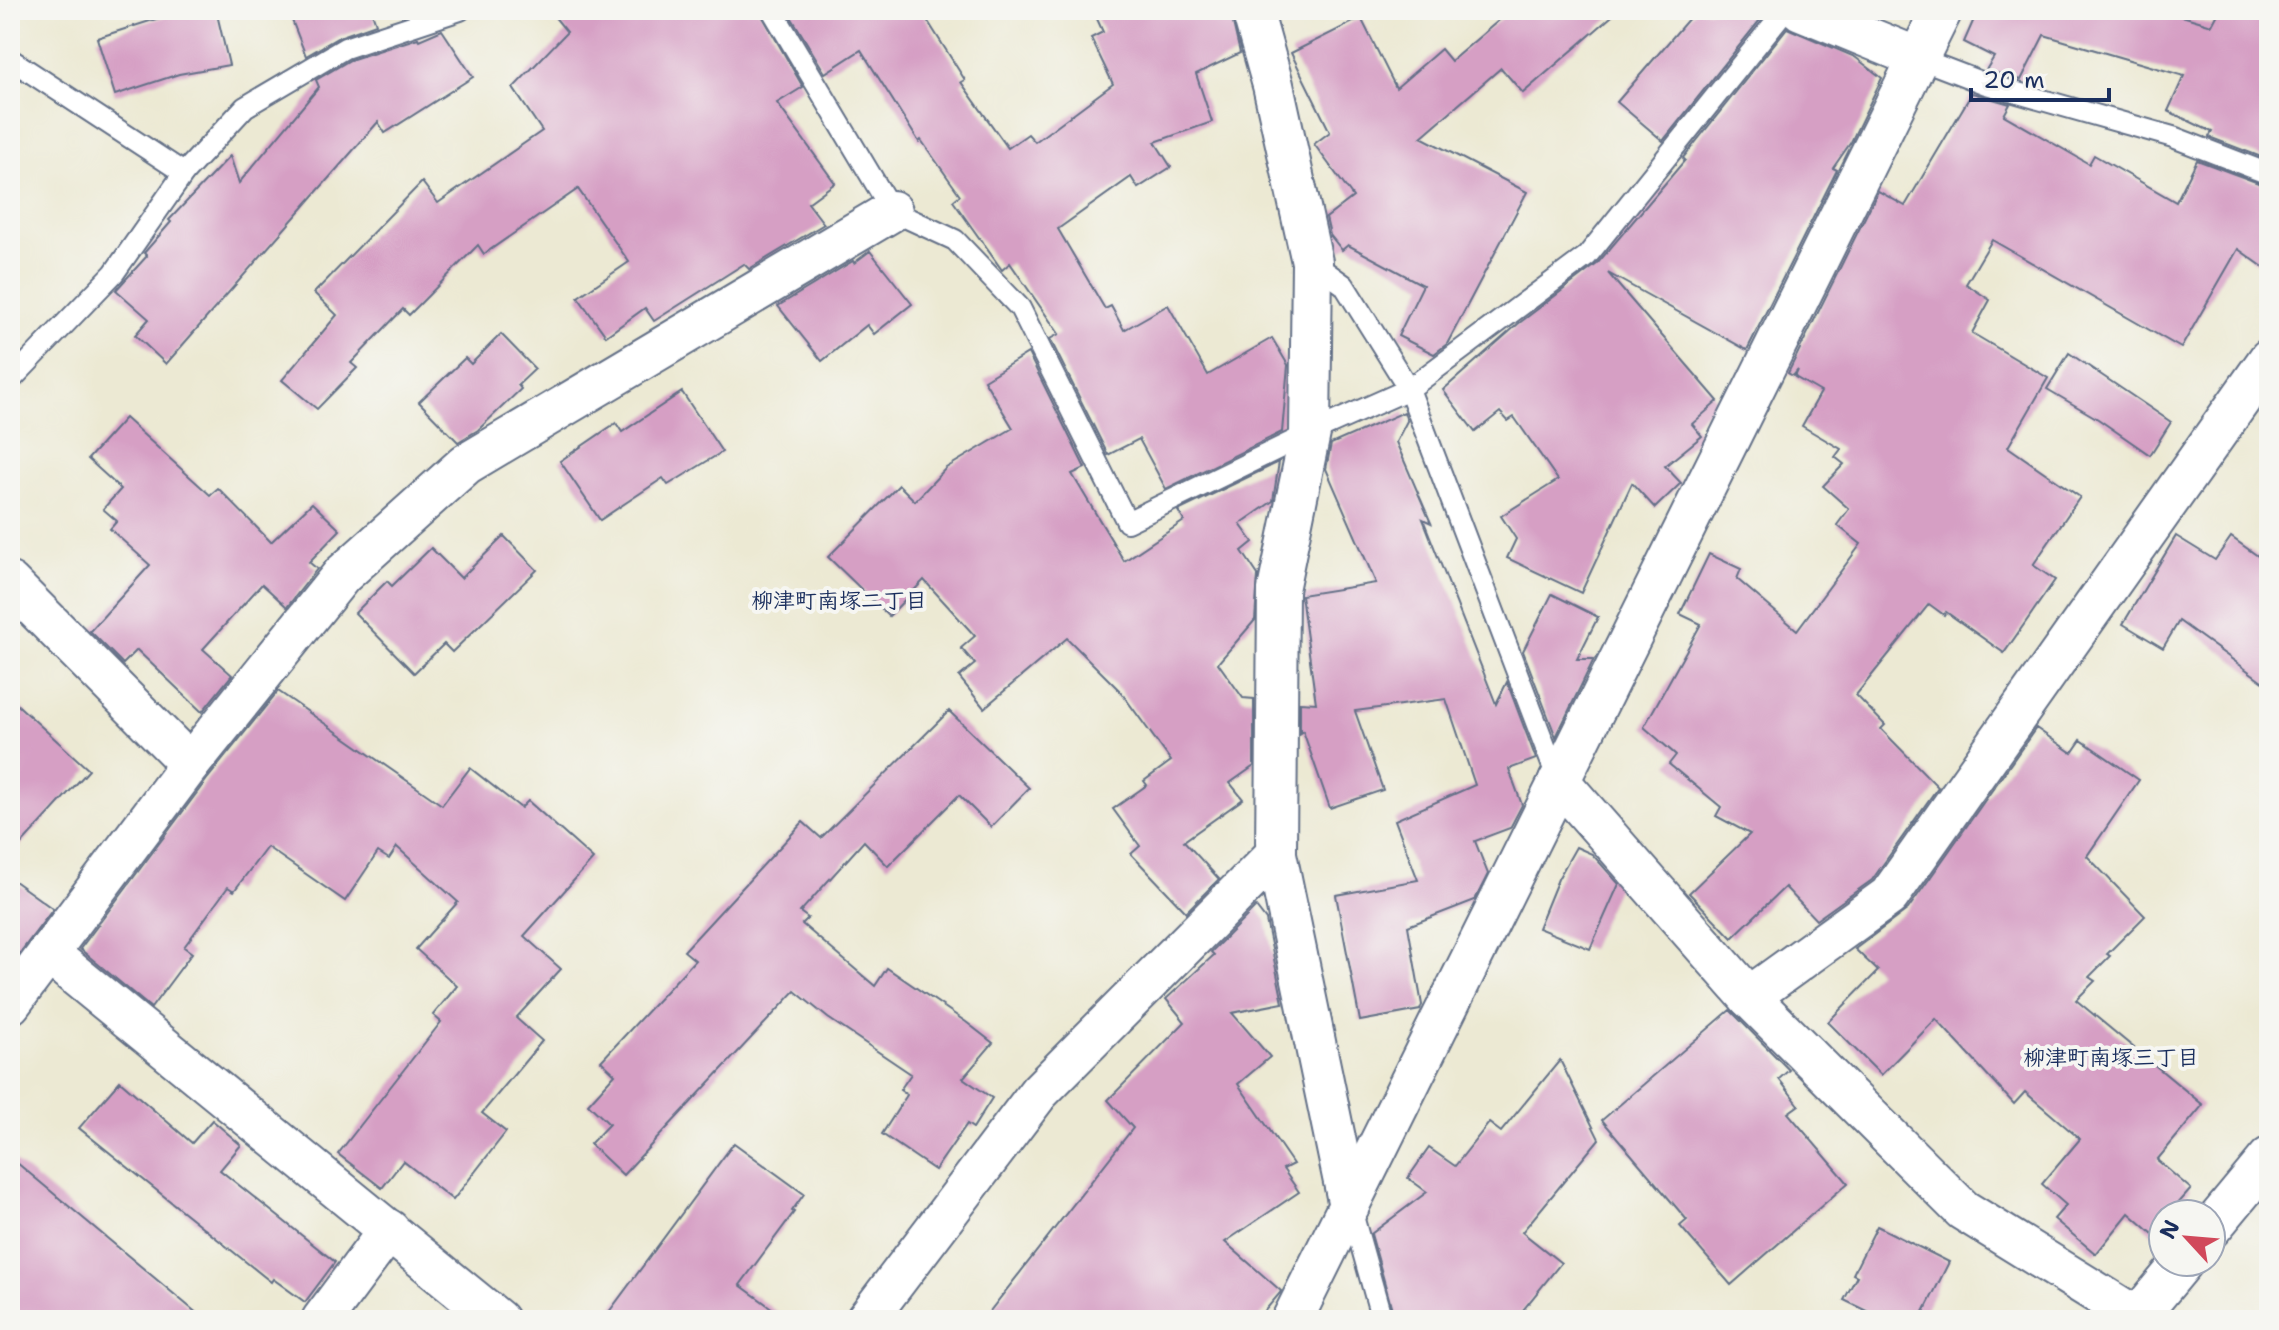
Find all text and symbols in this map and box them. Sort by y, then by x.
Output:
scale bar [1971,52,2109,102]
text: 20 m [1983,64,2045,96]
district label: 柳津町南塚二丁目 [751,586,927,615]
district label: 柳津町南塚三丁目 [2023,1043,2199,1072]
north arrow [2147,1198,2227,1278]
text: N [2153,1215,2186,1244]

